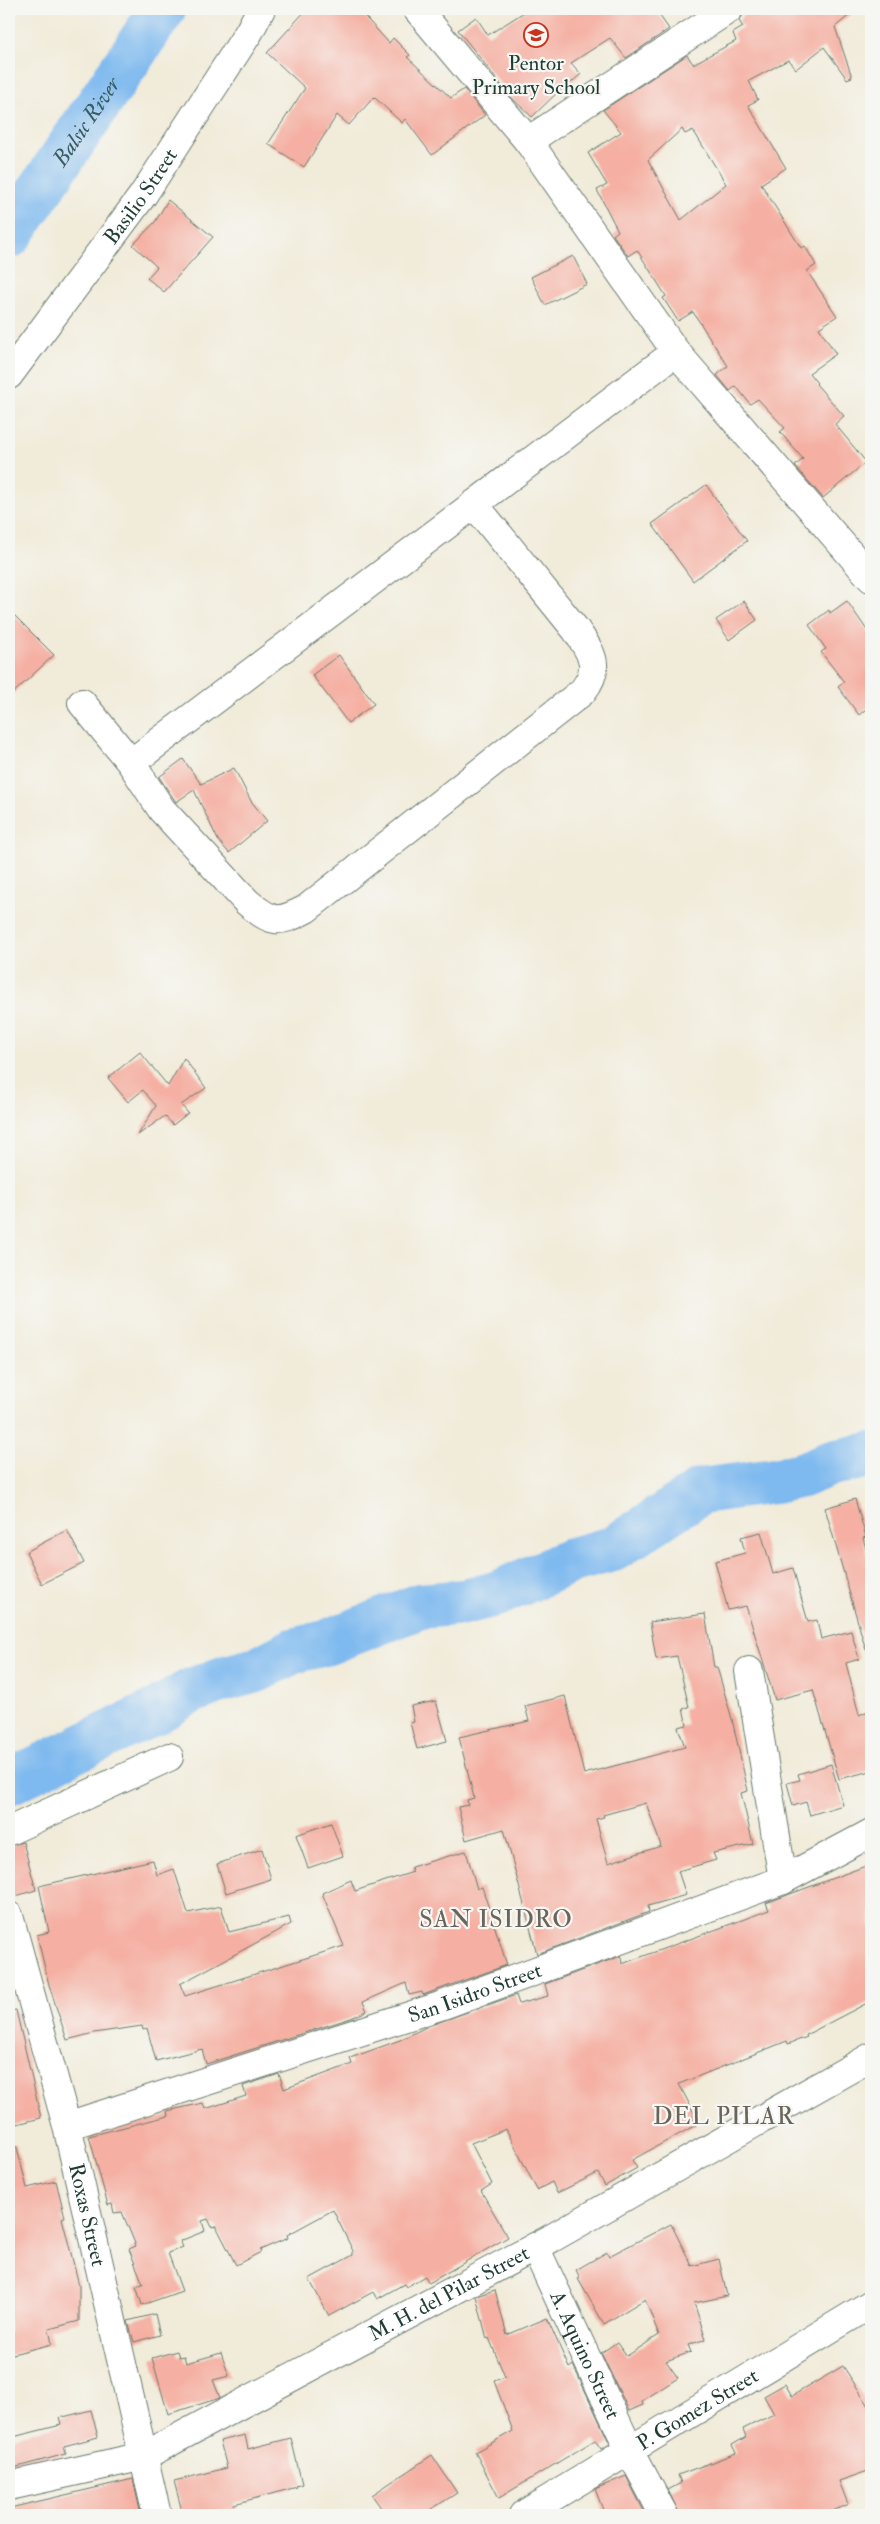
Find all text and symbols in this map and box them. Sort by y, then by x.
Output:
school or university icon: Pentor Primary School [523,22,549,48]
place label: Pentor Primary School [472,50,601,101]
water label: Balsic River [46,71,128,172]
street label: Basilio Street [98,143,183,250]
district label: SAN ISIDRO [419,1904,573,1935]
street label: San Isidro Street [405,1956,545,2029]
district label: DEL PILAR [653,2101,795,2132]
street label: Roxas Street [63,2161,113,2269]
street label: M. H. del Pilar Street [364,2239,534,2347]
street label: A. Aquino Street [543,2286,627,2424]
street label: P. Gomez Street [632,2362,763,2456]

